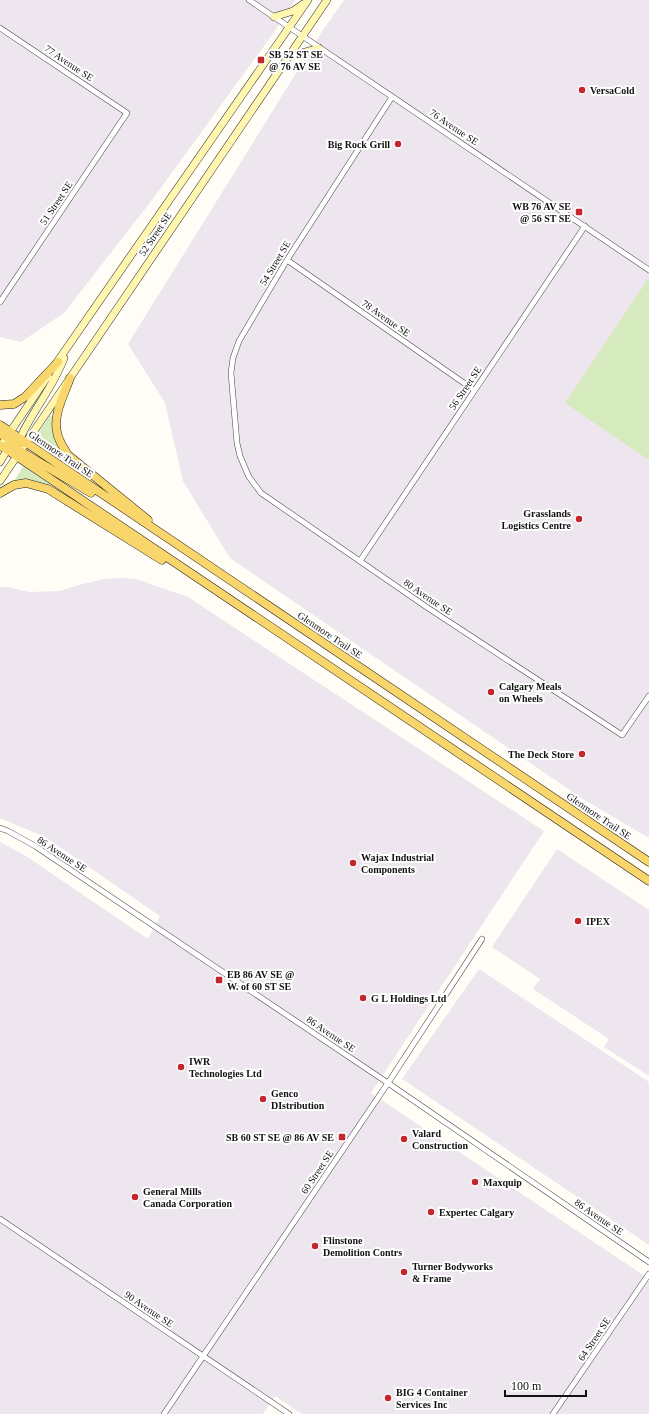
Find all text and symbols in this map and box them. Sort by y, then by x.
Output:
street label: 77 Avenue SE [43,43,95,83]
place label: SB 52 ST SE @ 76 AV SE [269,49,323,72]
marker: SB 52 ST SE @ 76 AV SE [256,55,266,65]
marker: VersaCold [577,85,587,95]
place label: VersaCold [590,85,635,96]
street label: 76 Avenue SE [428,107,480,147]
place label: Big Rock Grill [328,139,390,150]
marker: Big Rock Grill [393,139,403,149]
street label: 51 Street SE [37,179,75,227]
place label: WB 76 AV SE @ 56 ST SE [512,201,571,224]
marker: WB 76 AV SE @ 56 ST SE [574,207,584,217]
street label: 52 Street SE [136,210,174,258]
street label: 54 Street SE [257,239,293,287]
street label: 78 Avenue SE [360,297,412,339]
street label: 56 Street SE [446,364,484,412]
street label: Glenmore Trail SE [27,428,95,480]
place label: Grasslands Logistics Centre [501,508,572,531]
marker: Grasslands Logistics Centre [574,514,584,524]
street label: 80 Avenue SE [402,577,454,617]
street label: Glenmore Trail SE [296,609,364,661]
place label: Calgary Meals on Wheels [499,681,562,704]
marker: Calgary Meals on Wheels [486,687,496,697]
place label: The Deck Store [508,749,575,760]
marker: The Deck Store [577,749,587,759]
street label: Glenmore Trail SE [565,790,633,842]
street label: 86 Avenue SE [35,834,89,874]
place label: Wajax Industrial Components [361,852,434,875]
marker: Wajax Industrial Components [348,858,358,868]
marker: IPEX [573,916,583,926]
place label: IPEX [586,916,611,927]
place label: EB 86 AV SE @ W. of 60 ST SE [227,969,294,992]
marker: EB 86 AV SE @ W. of 60 ST SE [214,975,224,985]
marker: G L Holdings Ltd [358,993,368,1003]
place label: G L Holdings Ltd [371,993,447,1004]
street label: 86 Avenue SE [305,1014,357,1054]
place label: IWR Technologies Ltd [189,1056,262,1079]
marker: IWR Technologies Ltd [176,1062,186,1072]
place label: Genco DIstribution [271,1088,325,1111]
marker: Genco DIstribution [258,1094,268,1104]
place label: Valard Construction [412,1128,469,1151]
place label: SB 60 ST SE @ 86 AV SE [226,1132,334,1143]
marker: SB 60 ST SE @ 86 AV SE [337,1132,347,1142]
marker: Valard Construction [399,1134,409,1144]
street label: 60 Street SE [298,1148,336,1196]
marker: Maxquip [470,1177,480,1187]
place label: Maxquip [483,1177,522,1188]
place label: General Mills Canada Corporation [143,1186,233,1209]
marker: General Mills Canada Corporation [130,1192,140,1202]
street label: 86 Avenue SE [573,1197,625,1237]
marker: Expertec Calgary [426,1207,436,1217]
place label: Expertec Calgary [439,1207,514,1218]
place label: Flinstone Demolition Contrs [323,1235,402,1258]
marker: Flinstone Demolition Contrs [310,1241,320,1251]
place label: Turner Bodyworks & Frame [412,1261,493,1284]
marker: Turner Bodyworks & Frame [399,1267,409,1277]
street label: 90 Avenue SE [123,1289,175,1329]
street label: 64 Street SE [575,1315,613,1363]
scale bar [505,1372,586,1398]
text: 100 m [511,1379,542,1393]
place label: BIG 4 Container Services Inc [396,1387,468,1410]
marker: BIG 4 Container Services Inc [383,1393,393,1403]

